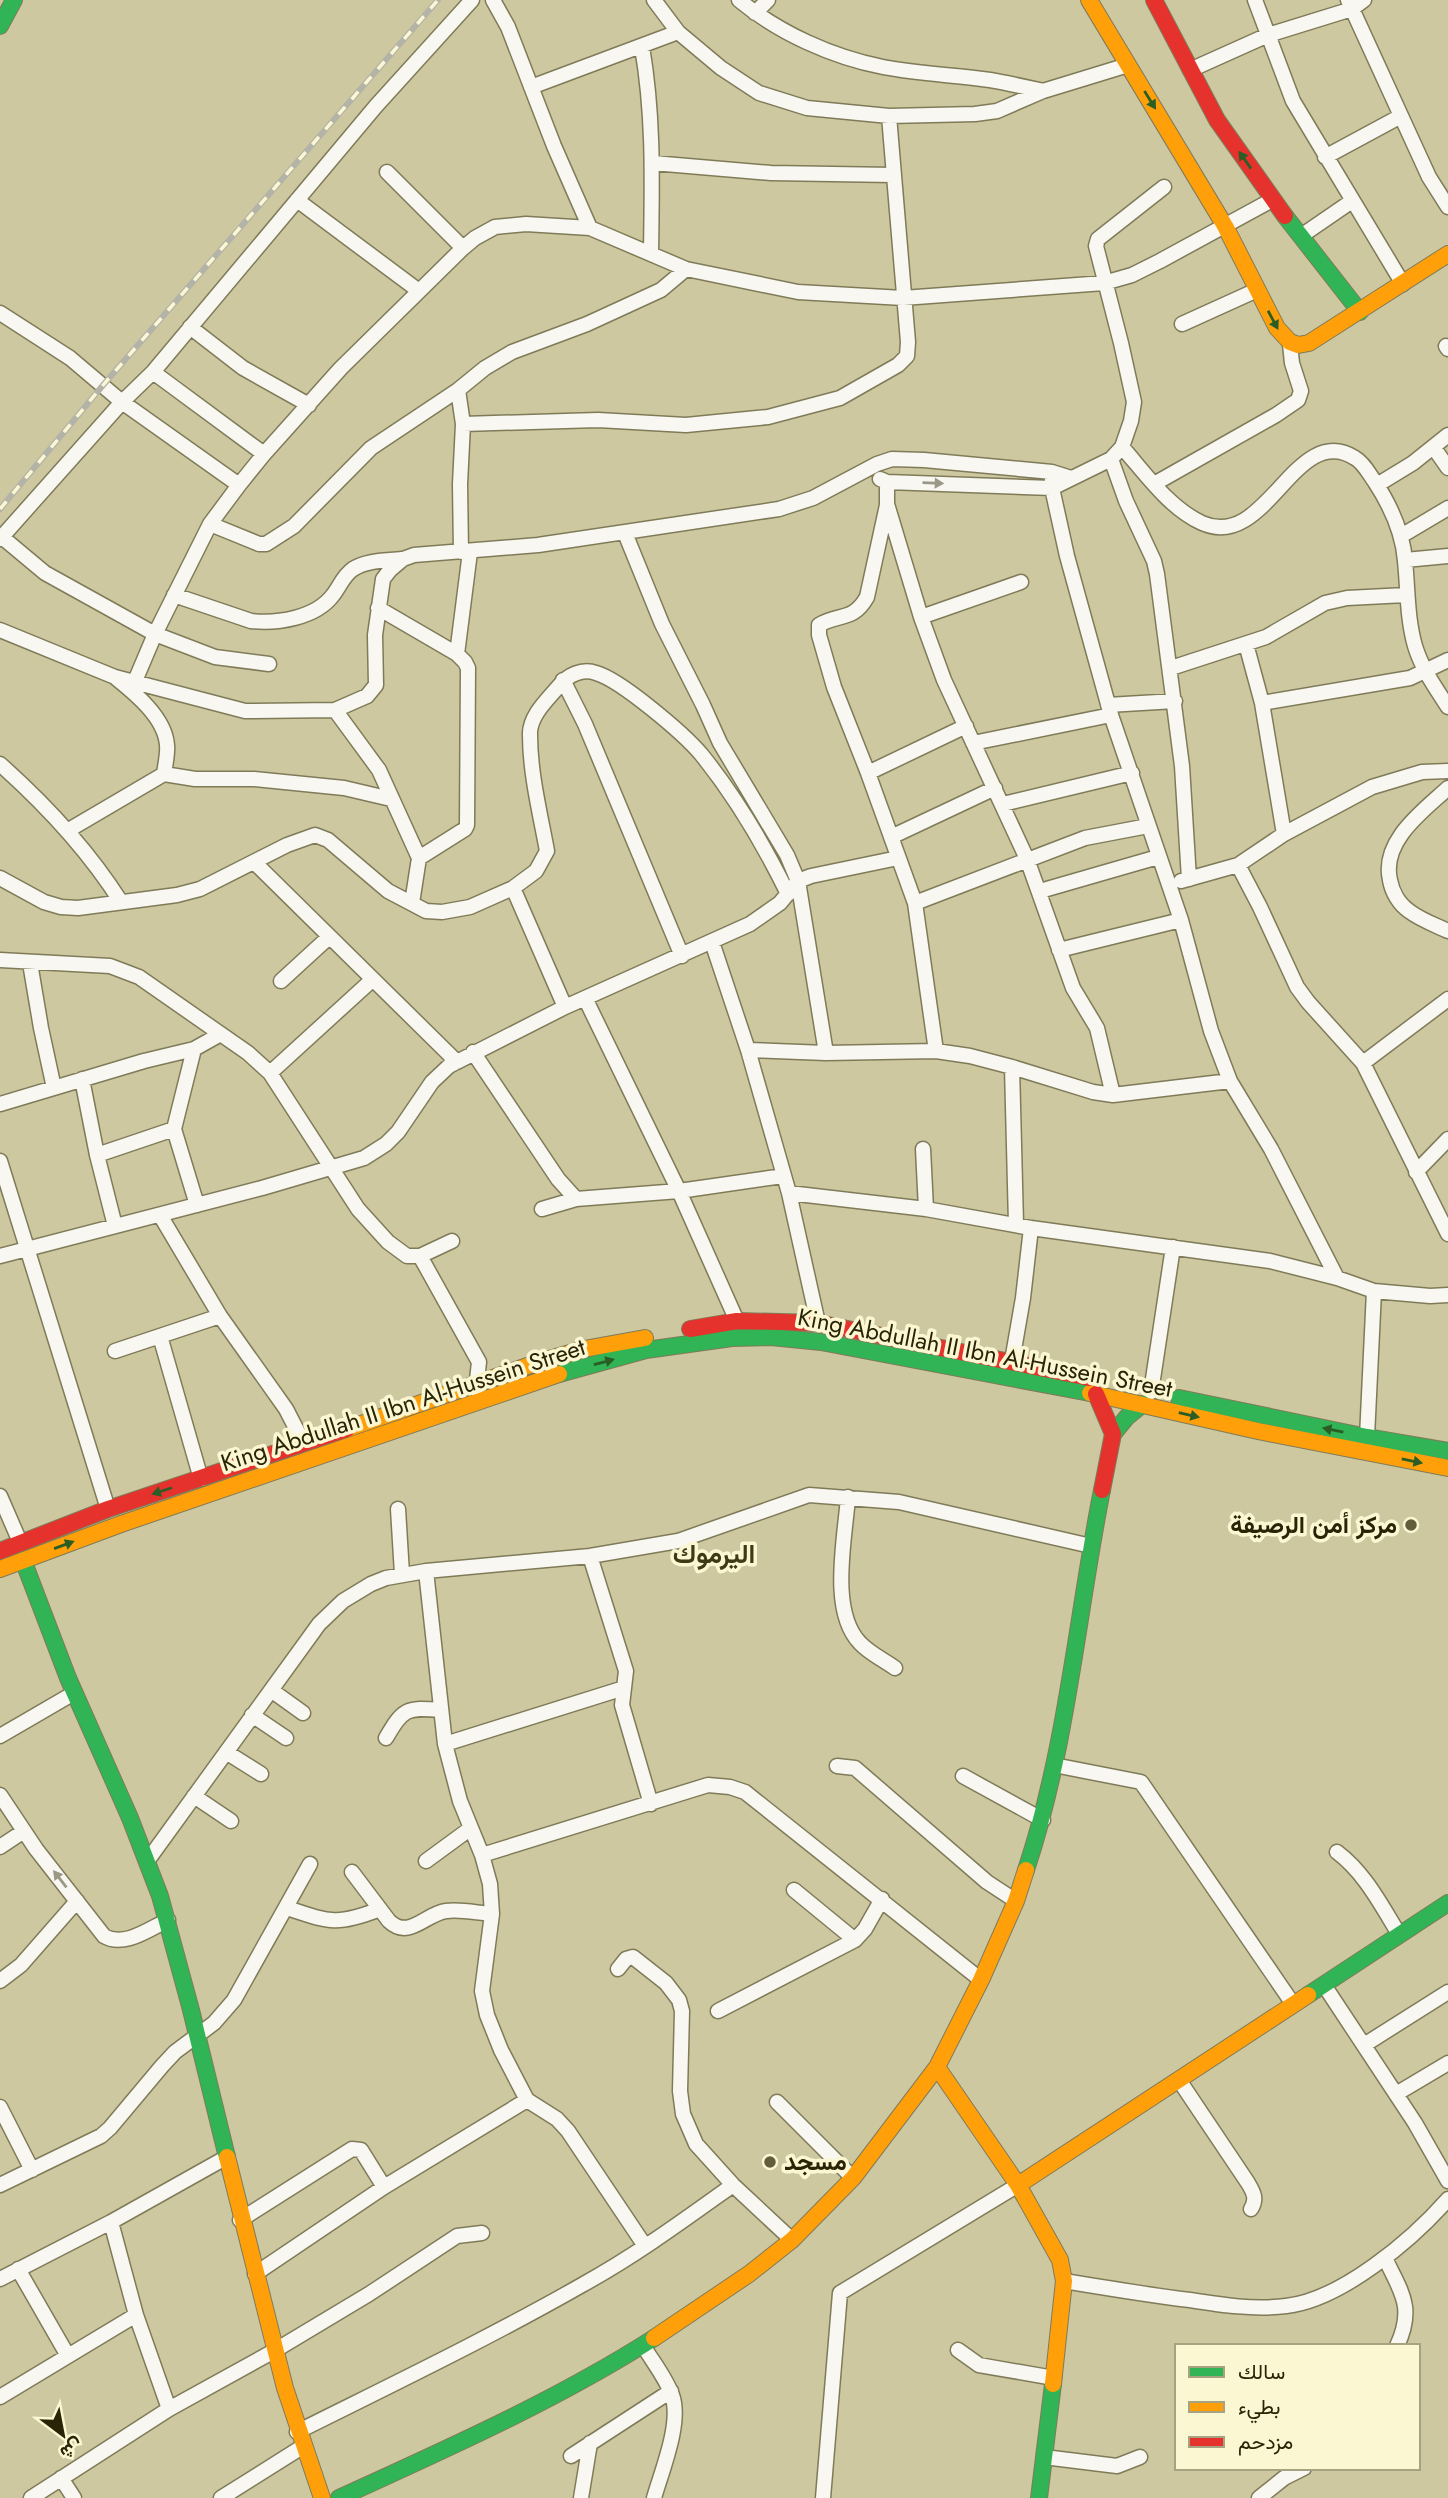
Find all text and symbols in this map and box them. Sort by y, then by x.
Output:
one-way arrow [1144,90,1157,110]
one-way arrow [1238,151,1252,169]
one-way arrow [1267,310,1279,330]
one-way arrow [922,478,944,489]
street label: King Abdullah II Ibn Al-Hussein Street [795,1299,1176,1406]
street label: King Abdullah II Ibn Al-Hussein Street [216,1329,590,1480]
one-way arrow [593,1356,615,1367]
one-way arrow [1178,1410,1200,1421]
one-way arrow [1322,1424,1344,1435]
one-way arrow [1401,1456,1423,1467]
one-way arrow [152,1487,173,1497]
place label: مركز أمن الرصيفة [1230,1507,1397,1542]
marker: مركز أمن الرصيفة [1403,1517,1419,1533]
district label: اليرموك [673,1535,755,1573]
one-way arrow [53,1539,74,1550]
one-way arrow [53,1870,67,1888]
place label: مسجد [784,2144,847,2179]
marker: مسجد [762,2154,778,2170]
legend [1175,2344,1420,2470]
text: سالك [1238,2357,1285,2387]
text: بطيء [1238,2392,1281,2424]
north arrow [28,2400,98,2470]
text: مزدحم [1238,2427,1293,2457]
text: ش [55,2431,89,2467]

